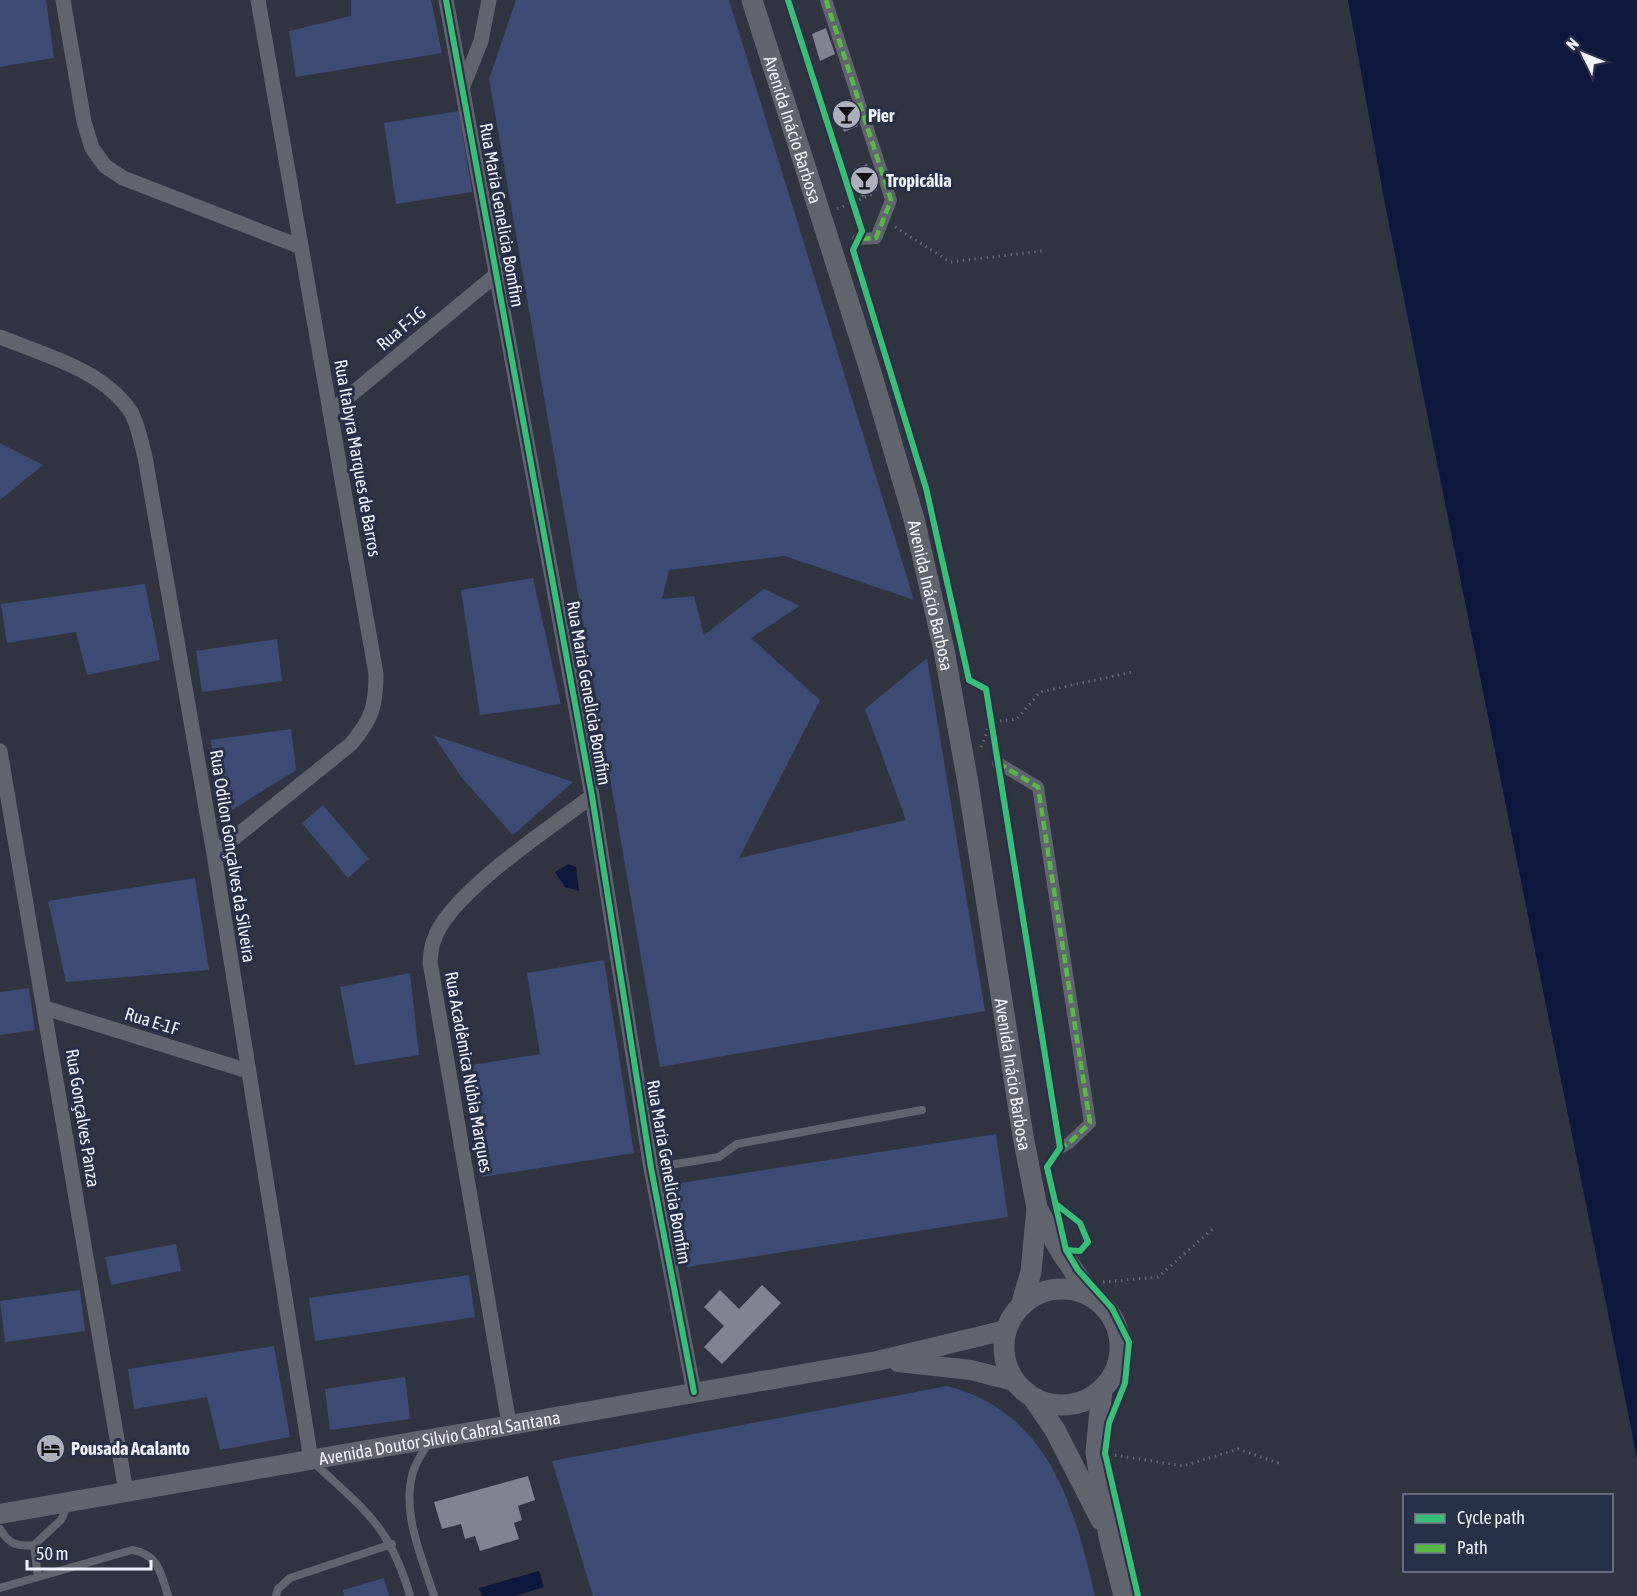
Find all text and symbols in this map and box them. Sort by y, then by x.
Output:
north arrow [1553,24,1613,84]
text: N [1562,34,1582,53]
street label: Avenida Inácio Barbosa [760,53,827,206]
bar icon: Pier [831,99,863,131]
place label: Pier [868,105,895,126]
street label: Rua Maria Genelicia Bomfim [475,121,529,309]
bar icon: Tropicália [849,164,881,196]
place label: Tropicália [886,170,952,191]
street label: Rua F-1G [372,302,430,354]
street label: Rua Itabyra Marques de Barros [330,358,386,558]
street label: Avenida Inácio Barbosa [904,518,958,672]
street label: Rua Maria Genelicia Bomfim [562,599,616,787]
street label: Rua Odilon Gonçalves da Silveira [206,748,260,964]
street label: Rua Acadêmica Núbia Marques [441,970,497,1174]
street label: Avenida Inácio Barbosa [991,997,1036,1152]
street label: Rua E-1F [122,1003,182,1039]
street label: Rua Gonçalves Panza [62,1047,104,1189]
street label: Rua Maria Genelicia Bomfim [642,1078,696,1266]
street label: Avenida Doutor Silvio Cabral Santana [317,1406,562,1469]
hotel icon: Pousada Acalanto [34,1432,66,1464]
place label: Pousada Acalanto [71,1438,190,1459]
legend [1403,1494,1613,1572]
text: Cycle path [1457,1507,1525,1528]
scale bar [27,1533,152,1571]
text: Path [1457,1537,1488,1558]
text: 50 m [36,1543,68,1564]

